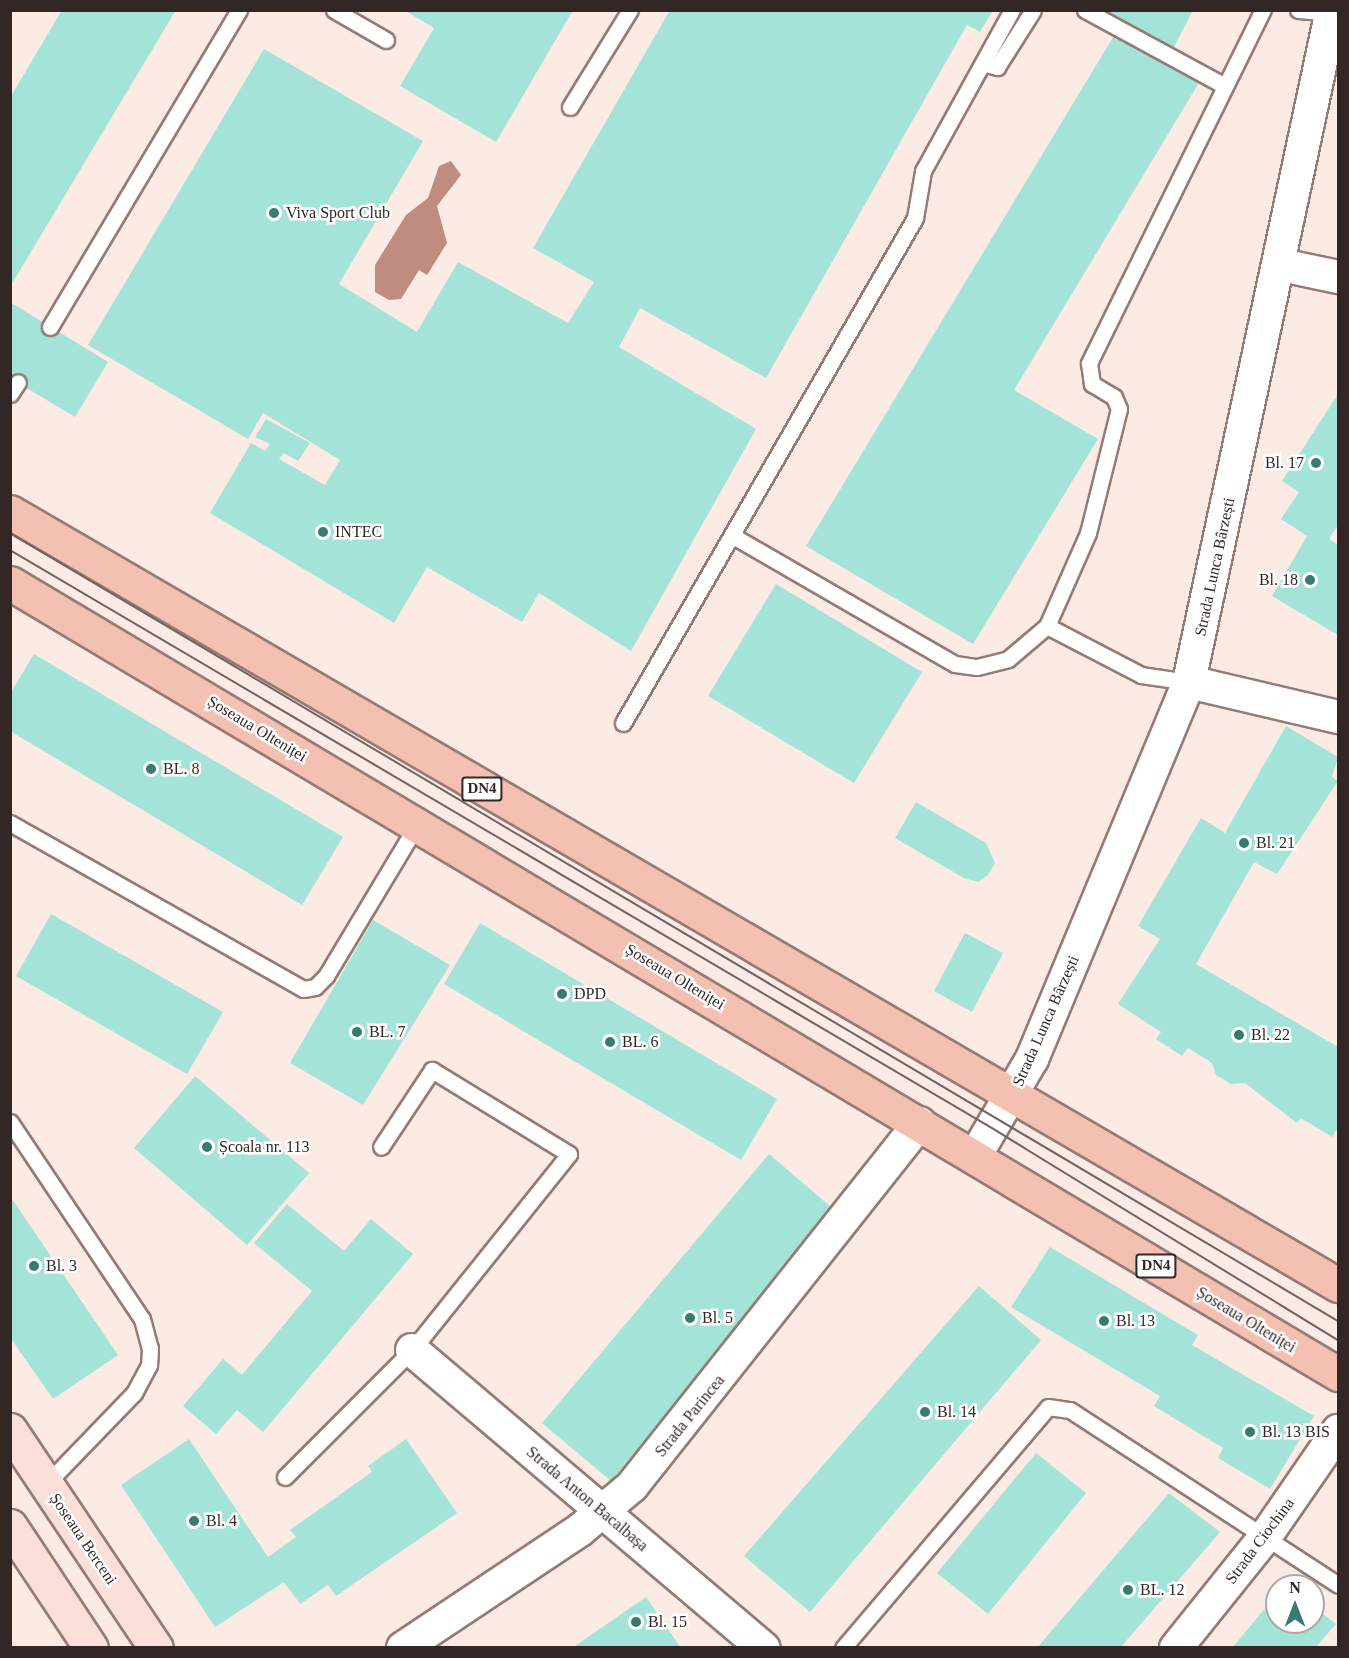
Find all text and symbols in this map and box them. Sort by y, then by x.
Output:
place label: Viva Sport Club [286,203,390,223]
marker: Viva Sport Club [267,206,281,220]
place label: Bl. 17 [1265,453,1304,473]
marker: Bl. 17 [1309,456,1323,470]
street label: Strada Lunca Bârzești [1191,496,1239,638]
place label: INTEC [335,522,382,542]
marker: INTEC [316,525,330,539]
place label: Bl. 18 [1259,570,1298,590]
marker: Bl. 18 [1303,573,1317,587]
street label: Șoseaua Olteniței [204,692,310,766]
place label: BL. 8 [163,759,199,779]
marker: BL. 8 [144,762,158,776]
road number: DN4 [461,777,503,801]
place label: Bl. 21 [1256,833,1295,853]
marker: Bl. 21 [1237,836,1251,850]
street label: Șoseaua Olteniței [622,940,728,1014]
street label: Strada Lunca Bârzești [1008,953,1084,1089]
place label: DPD [574,984,606,1004]
marker: DPD [555,987,569,1001]
place label: BL. 7 [369,1022,405,1042]
marker: BL. 7 [350,1025,364,1039]
place label: Bl. 22 [1251,1025,1290,1045]
marker: Bl. 22 [1232,1028,1246,1042]
place label: BL. 6 [622,1032,658,1052]
marker: BL. 6 [603,1035,617,1049]
place label: Școala nr. 113 [219,1137,310,1157]
marker: Școala nr. 113 [200,1140,214,1154]
road number: DN4 [1135,1254,1177,1278]
place label: Bl. 3 [46,1256,77,1276]
marker: Bl. 3 [27,1259,41,1273]
street label: Șoseaua Olteniței [1193,1283,1299,1357]
place label: Bl. 5 [702,1308,733,1328]
marker: Bl. 5 [683,1311,697,1325]
place label: Bl. 13 [1116,1311,1155,1331]
marker: Bl. 13 [1097,1314,1111,1328]
street label: Strada Parincea [651,1371,729,1461]
place label: Bl. 14 [937,1402,976,1422]
marker: Bl. 14 [918,1405,932,1419]
place label: Bl. 13 BIS [1262,1422,1330,1442]
marker: Bl. 13 BIS [1243,1425,1257,1439]
street label: Strada Anton Bacalbașa [522,1442,652,1556]
street label: Șoseaua Berceni [45,1490,121,1588]
street label: Strada Ciochina [1221,1494,1299,1588]
place label: Bl. 4 [206,1511,237,1531]
marker: Bl. 4 [187,1514,201,1528]
north arrow [1265,1574,1325,1634]
text: N [1289,1579,1301,1596]
place label: BL. 12 [1140,1580,1184,1600]
marker: BL. 12 [1121,1583,1135,1597]
place label: Bl. 15 [648,1612,687,1632]
marker: Bl. 15 [629,1615,643,1629]

